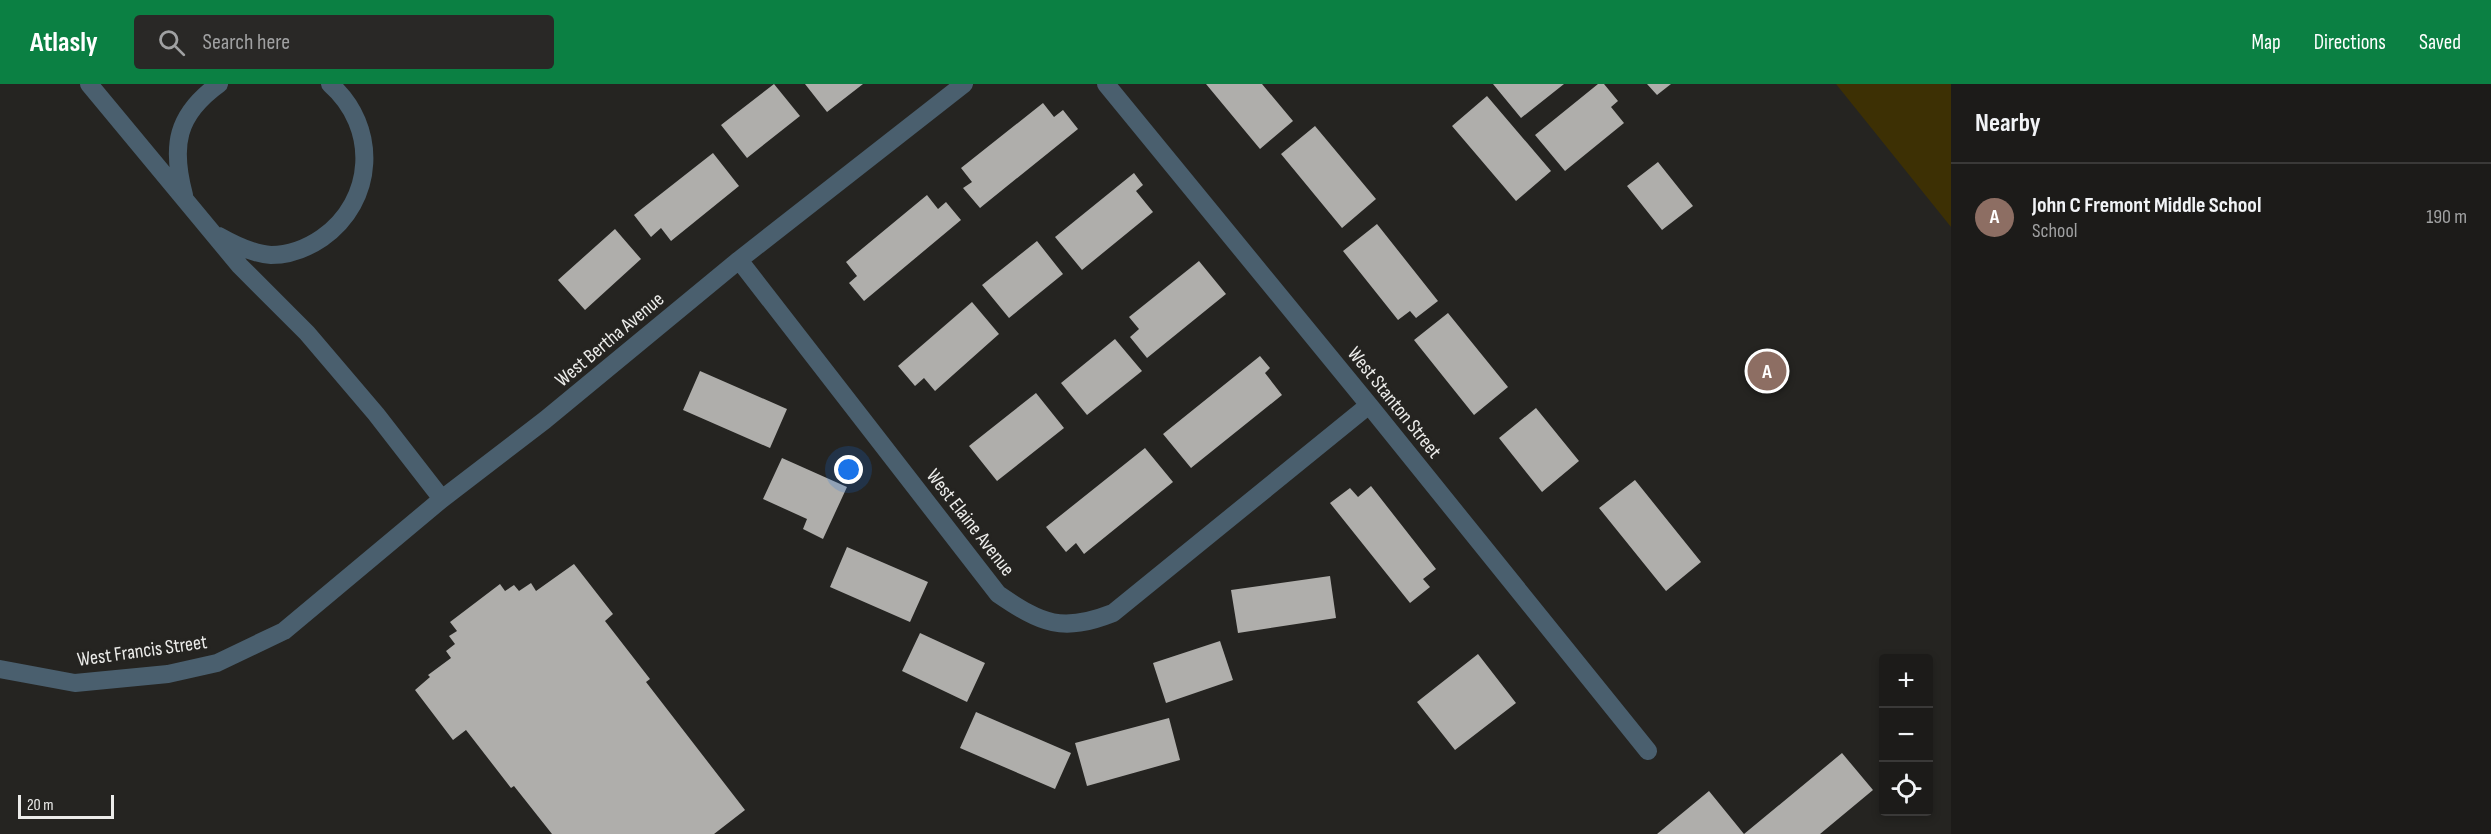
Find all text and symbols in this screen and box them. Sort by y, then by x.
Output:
search box [134,15,554,69]
text: Atlasly [30,26,98,59]
icon: search [155,26,188,59]
text: Search here [203,29,290,56]
text: Map [2251,30,2281,55]
text: Directions [2314,30,2386,55]
text: Saved [2419,30,2461,55]
text: Nearby [1975,108,2041,139]
text: John C Fremont Middle School [2032,192,2261,219]
text: A [1990,205,1999,229]
text: 190 m [2426,205,2467,229]
text: School [2032,219,2077,243]
street label: West Bertha Avenue [550,287,669,392]
street label: West Stanton Street [1342,342,1446,463]
pin: A [1748,348,1786,394]
your location [834,455,863,484]
street label: West Elaine Avenue [921,464,1019,581]
street label: West Francis Street [76,630,209,672]
map controls [1879,654,1933,816]
button: + [1879,654,1933,708]
button: − [1879,708,1933,762]
button: locate [1879,762,1933,816]
scale bar [18,792,114,820]
text: 20 m [27,796,54,815]

